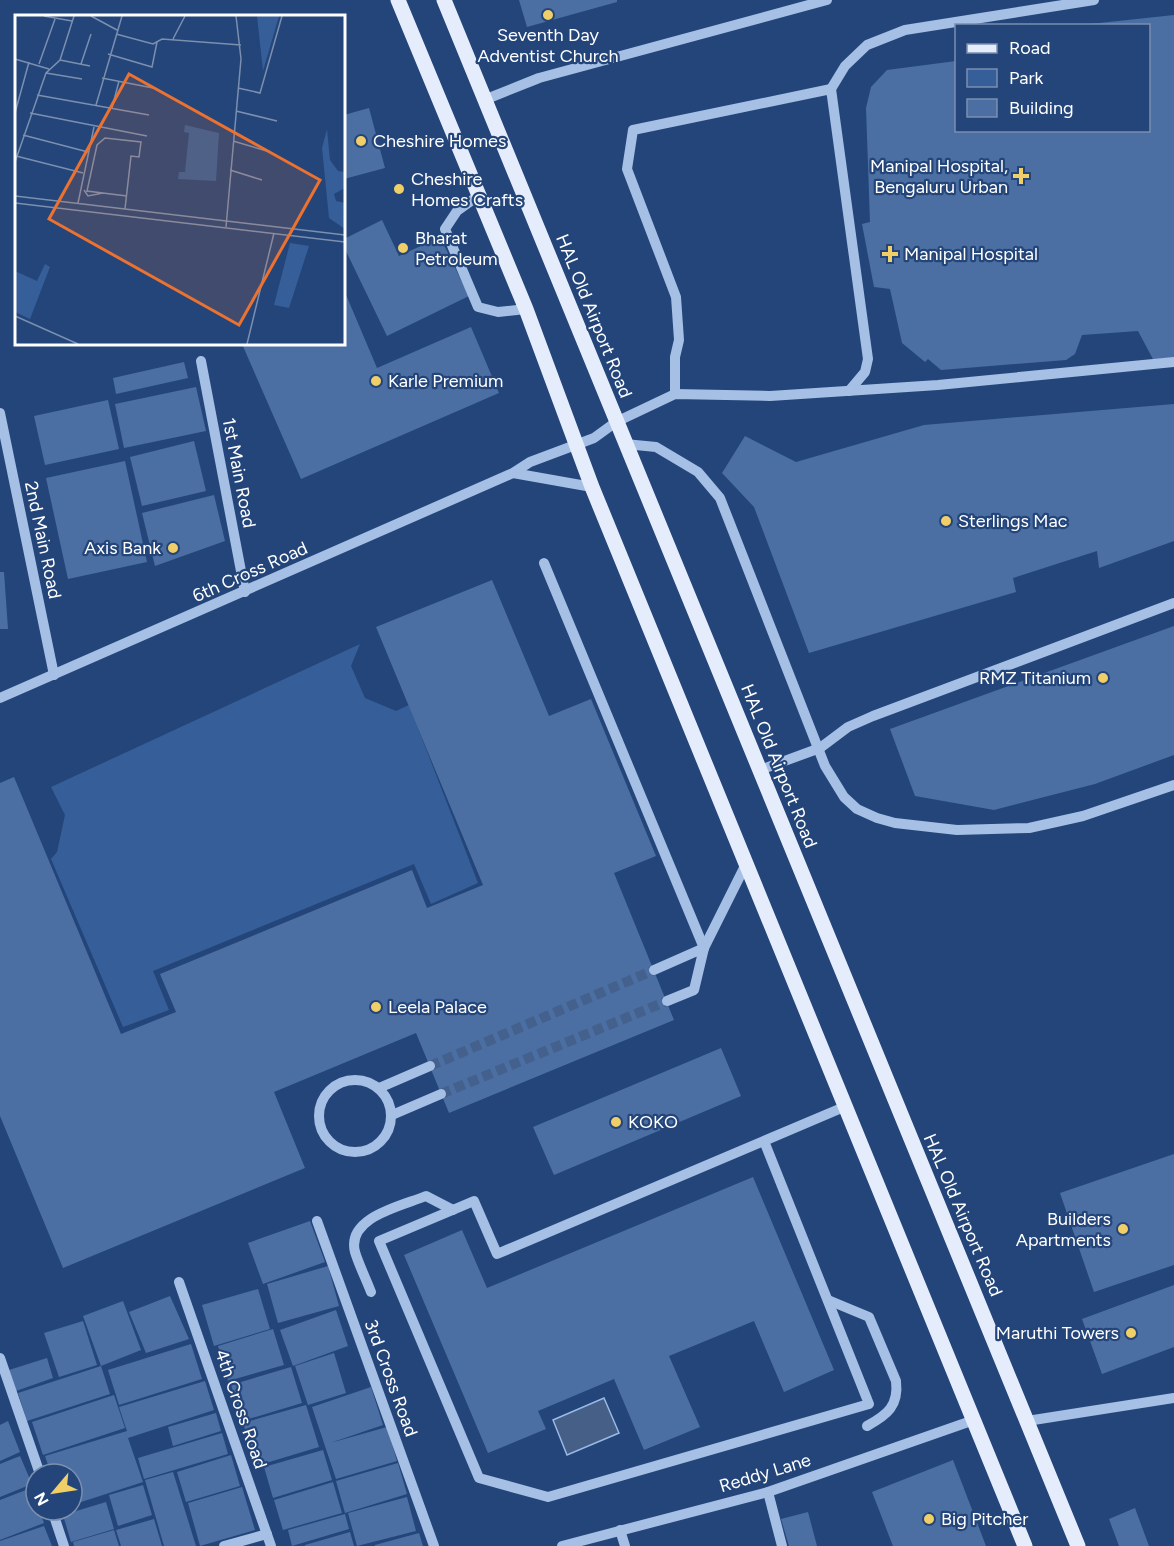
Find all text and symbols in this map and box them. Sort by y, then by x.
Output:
marker: Seventh Day Adventist Church [541,8,555,22]
inset map [15,15,345,345]
place label: Seventh Day Adventist Church [477,24,619,67]
legend [955,24,1150,132]
text: Road [1009,37,1050,59]
text: Park [1009,67,1044,89]
text: Building [1009,97,1074,119]
place label: Cheshire Homes [373,130,506,152]
marker: Cheshire Homes [354,134,368,148]
place label: Manipal Hospital, Bengaluru Urban [870,155,1008,198]
marker: Manipal Hospital, Bengaluru Urban [1012,167,1030,185]
place label: Cheshire Homes Crafts [411,168,523,211]
marker: Cheshire Homes Crafts [392,182,406,196]
place label: Bharat Petroleum [415,227,498,270]
street label: HAL Old Airport Road [551,231,637,401]
marker: Bharat Petroleum [396,241,410,255]
place label: Manipal Hospital [904,243,1038,265]
marker: Manipal Hospital [881,245,899,263]
place label: Karle Premium [388,370,503,392]
marker: Karle Premium [369,374,383,388]
street label: 1st Main Road [218,416,260,530]
street label: 2nd Main Road [20,479,66,601]
place label: Sterlings Mac [958,510,1068,532]
marker: Sterlings Mac [939,514,953,528]
place label: Axis Bank [84,537,161,559]
street label: 6th Cross Road [189,537,311,607]
marker: Axis Bank [166,541,180,555]
place label: RMZ Titanium [979,667,1091,689]
marker: RMZ Titanium [1096,671,1110,685]
street label: HAL Old Airport Road [736,681,822,851]
place label: Leela Palace [388,996,487,1018]
marker: Leela Palace [369,1000,383,1014]
place label: KOKO [628,1111,678,1133]
marker: KOKO [609,1115,623,1129]
street label: HAL Old Airport Road [919,1130,1007,1300]
place label: Builders Apartments [1016,1208,1111,1251]
marker: Builders Apartments [1116,1222,1130,1236]
street label: 3rd Cross Road [360,1316,422,1440]
place label: Maruthi Towers [996,1322,1119,1344]
marker: Maruthi Towers [1124,1326,1138,1340]
street label: 4th Cross Road [210,1346,272,1472]
street label: Reddy Lane [717,1449,814,1497]
north arrow [24,1462,84,1522]
text: N [30,1489,53,1509]
place label: Big Pitcher [941,1508,1028,1530]
marker: Big Pitcher [922,1512,936,1526]

